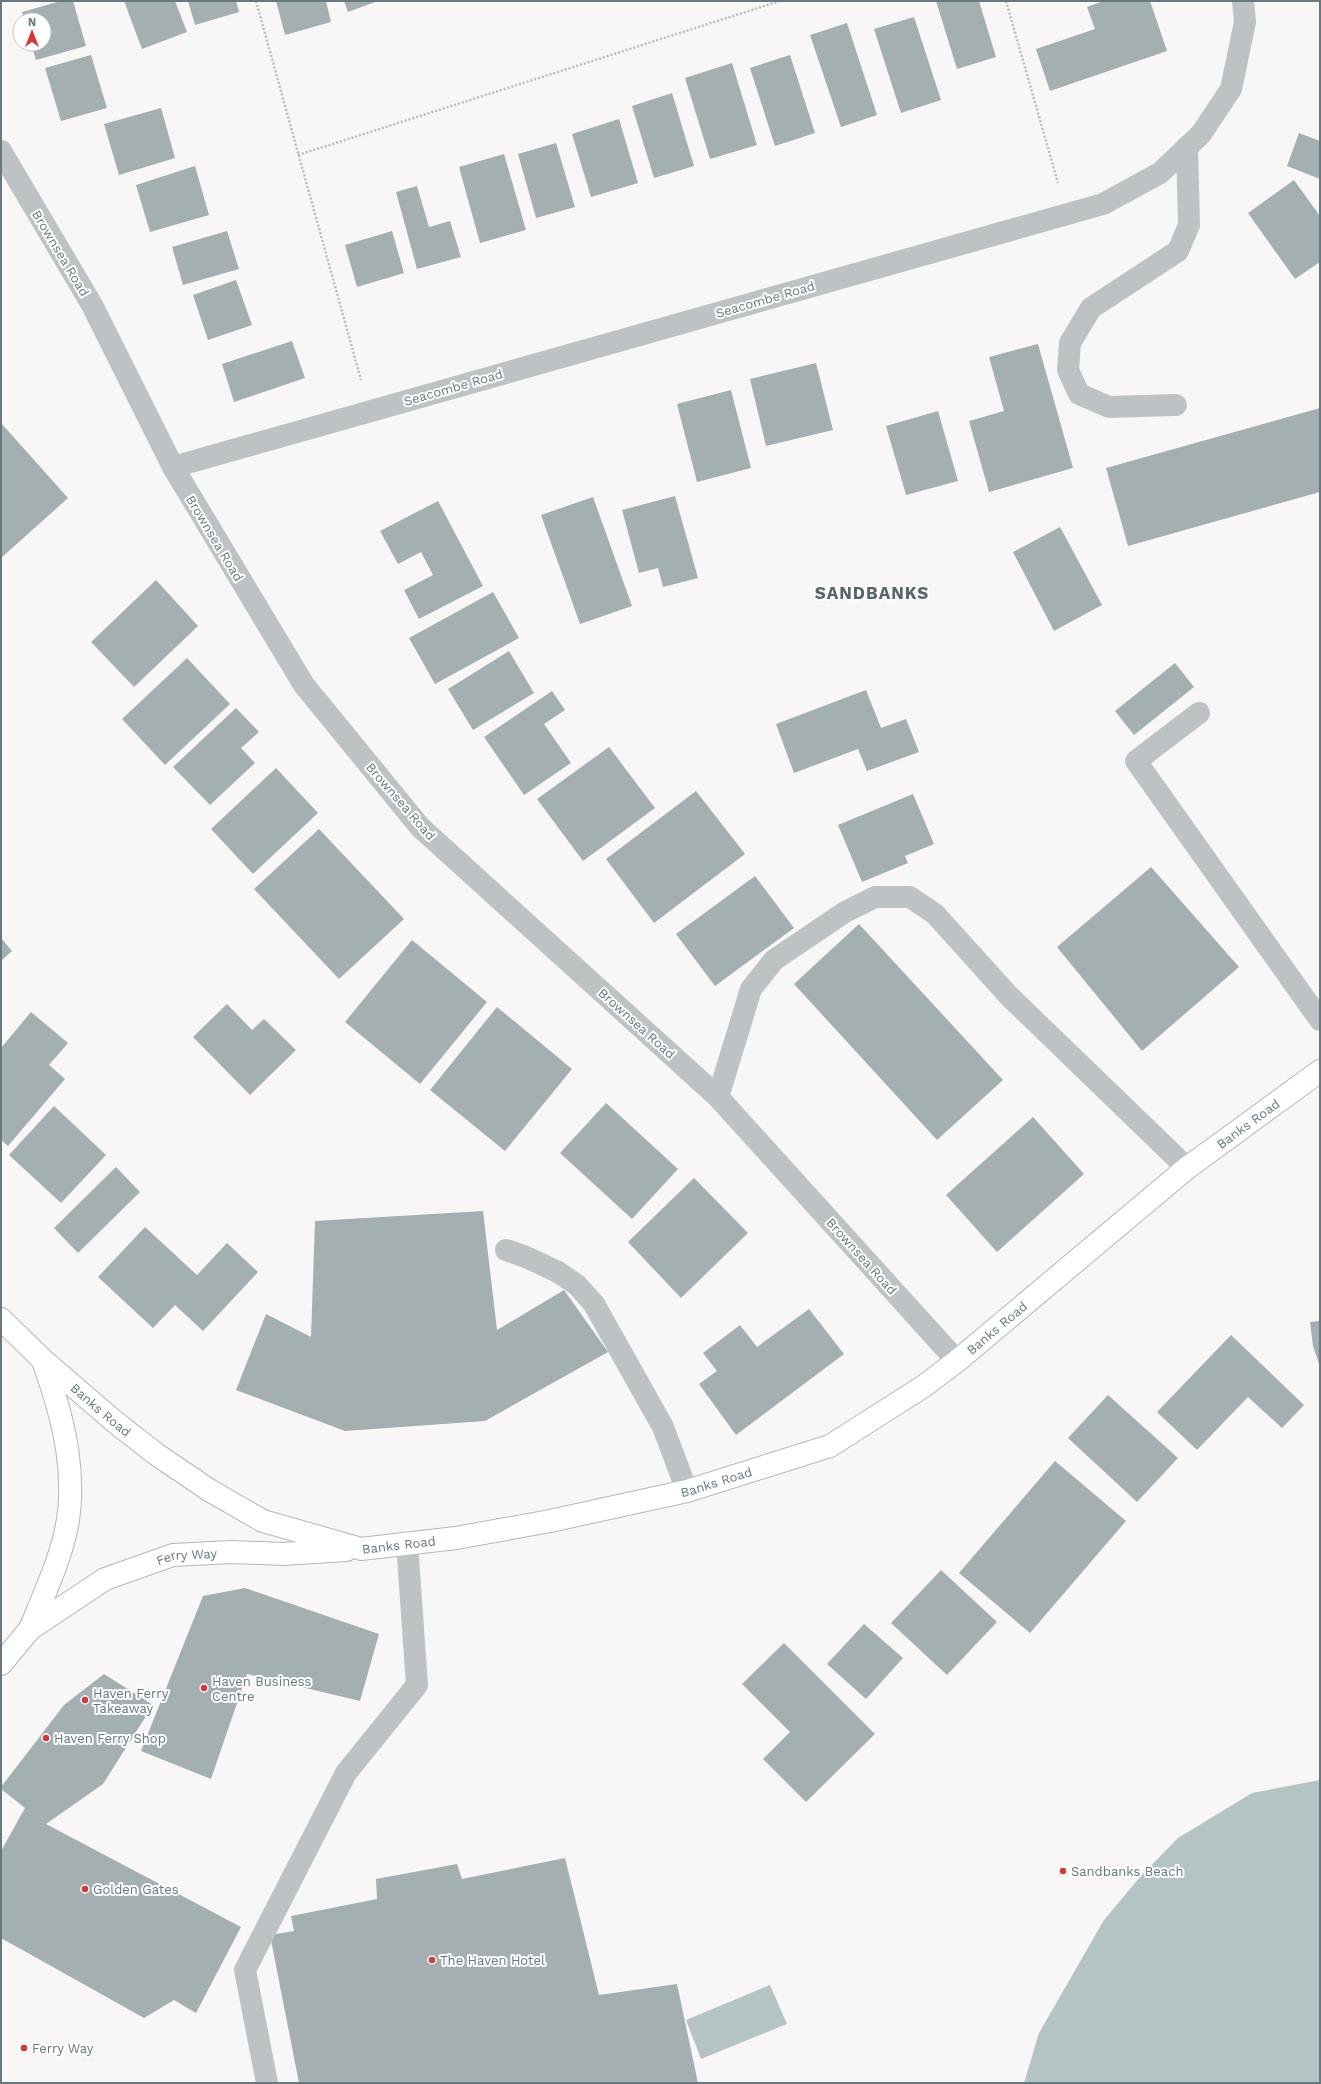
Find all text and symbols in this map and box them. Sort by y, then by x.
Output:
north arrow [12,12,52,52]
text: N [28,16,36,29]
street label: Brownsea Road [29,208,92,299]
street label: Seacombe Road [714,278,816,321]
street label: Seacombe Road [402,366,504,409]
street label: Brownsea Road [183,493,246,584]
district label: SANDBANKS [815,583,929,603]
street label: Brownsea Road [363,760,438,843]
street label: Brownsea Road [595,985,678,1062]
street label: Banks Road [1214,1096,1283,1152]
street label: Brownsea Road [823,1215,900,1298]
street label: Banks Road [964,1298,1030,1358]
street label: Banks Road [67,1380,134,1440]
street label: Banks Road [679,1464,754,1500]
street label: Banks Road [361,1533,437,1557]
street label: Ferry Way [154,1546,218,1568]
place label: Haven Business Centre [212,1674,312,1704]
marker: Haven Business Centre [199,1683,209,1693]
place label: Haven Ferry Takeaway [93,1686,169,1716]
marker: Haven Ferry Takeaway [80,1695,90,1705]
place label: Haven Ferry Shop [54,1731,166,1746]
marker: Haven Ferry Shop [41,1733,51,1743]
place label: Sandbanks Beach [1071,1864,1184,1879]
marker: Sandbanks Beach [1058,1866,1068,1876]
place label: Golden Gates [93,1882,179,1897]
marker: Golden Gates [80,1884,90,1894]
place label: The Haven Hotel [440,1953,545,1968]
marker: The Haven Hotel [427,1955,437,1965]
place label: Ferry Way [32,2041,94,2056]
marker: Ferry Way [19,2043,29,2053]

